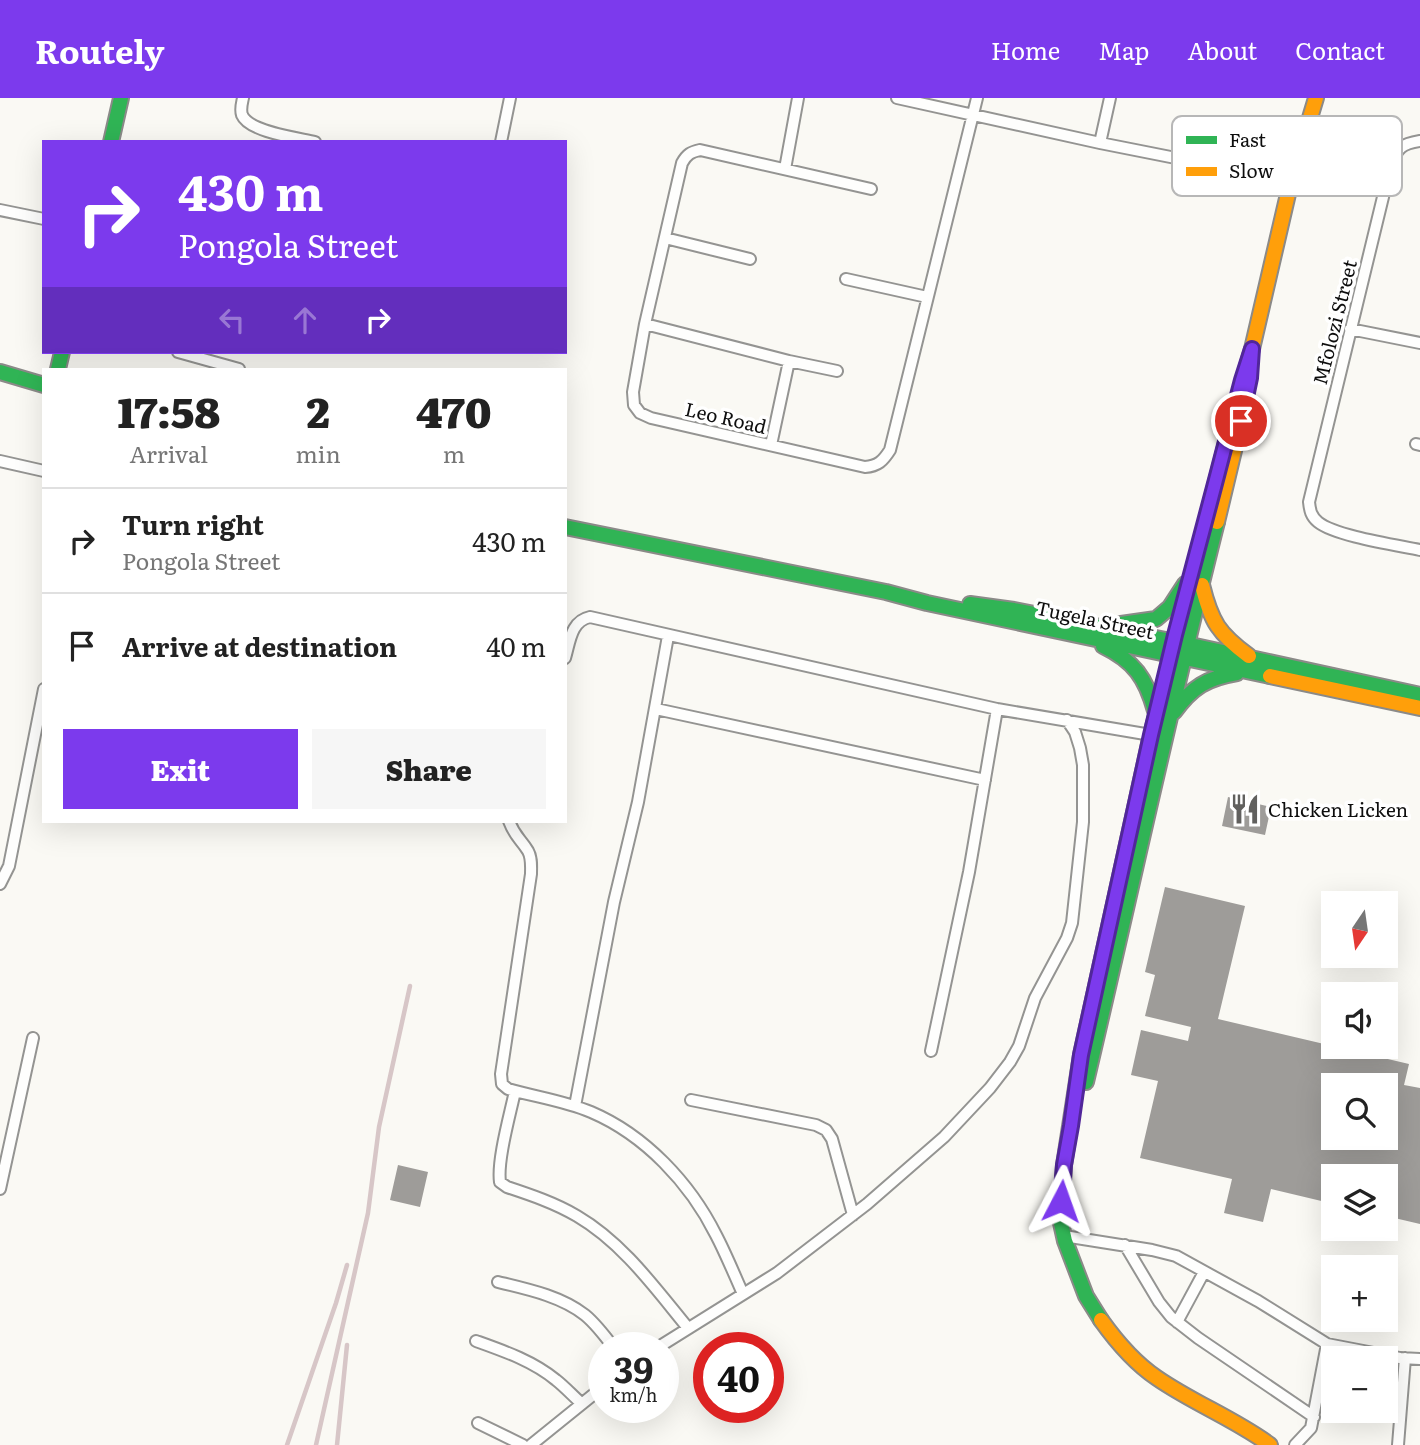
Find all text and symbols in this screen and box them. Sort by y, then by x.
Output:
text: Routely [35,25,164,74]
text: Home [991,32,1060,67]
text: Map [1098,32,1149,67]
text: About [1187,32,1257,67]
text: Contact [1295,32,1385,67]
legend [1172,116,1402,196]
text: Fast [1229,125,1266,153]
text: 430 m [178,153,324,226]
text: Slow [1229,156,1274,184]
icon: right [63,168,154,259]
text: Pongola Street [178,220,398,268]
street label: Mfolozi Street [1305,256,1363,387]
icon: left [213,301,251,339]
icon: ahead [286,301,324,339]
icon: right [359,301,397,339]
text: 17:58 [117,379,220,441]
text: 2 [306,379,330,441]
text: 470 [416,379,492,441]
pin [1211,391,1271,451]
street label: Leo Road [682,394,770,440]
icon: arrive [1222,402,1260,440]
text: Arrival [129,436,208,470]
text: min [295,436,341,470]
text: m [443,436,465,470]
text: Turn right [122,504,264,543]
text: 430 m [472,521,546,560]
icon: right [63,522,101,560]
text: Pongola Street [122,543,280,577]
street label: Tugela Street [1033,593,1157,645]
text: Arrive at destination [122,626,397,665]
text: 40 m [486,626,546,665]
icon: arrive [63,627,101,665]
button: Exit [63,729,298,809]
button: Share [312,729,546,809]
restaurant icon: Chicken Licken [1228,792,1262,826]
place label: Chicken Licken [1268,795,1408,823]
north arrow [1321,891,1398,968]
map controls [1321,891,1398,1423]
button: sound [1321,982,1398,1059]
button: search [1321,1073,1398,1150]
position arrow [1024,1164,1098,1238]
button: layers [1321,1164,1398,1241]
button: + [1321,1255,1398,1332]
speed limit sign: 40 [693,1332,784,1423]
text: 39 [614,1342,653,1394]
button: − [1321,1346,1398,1423]
text: km/h [610,1381,657,1408]

